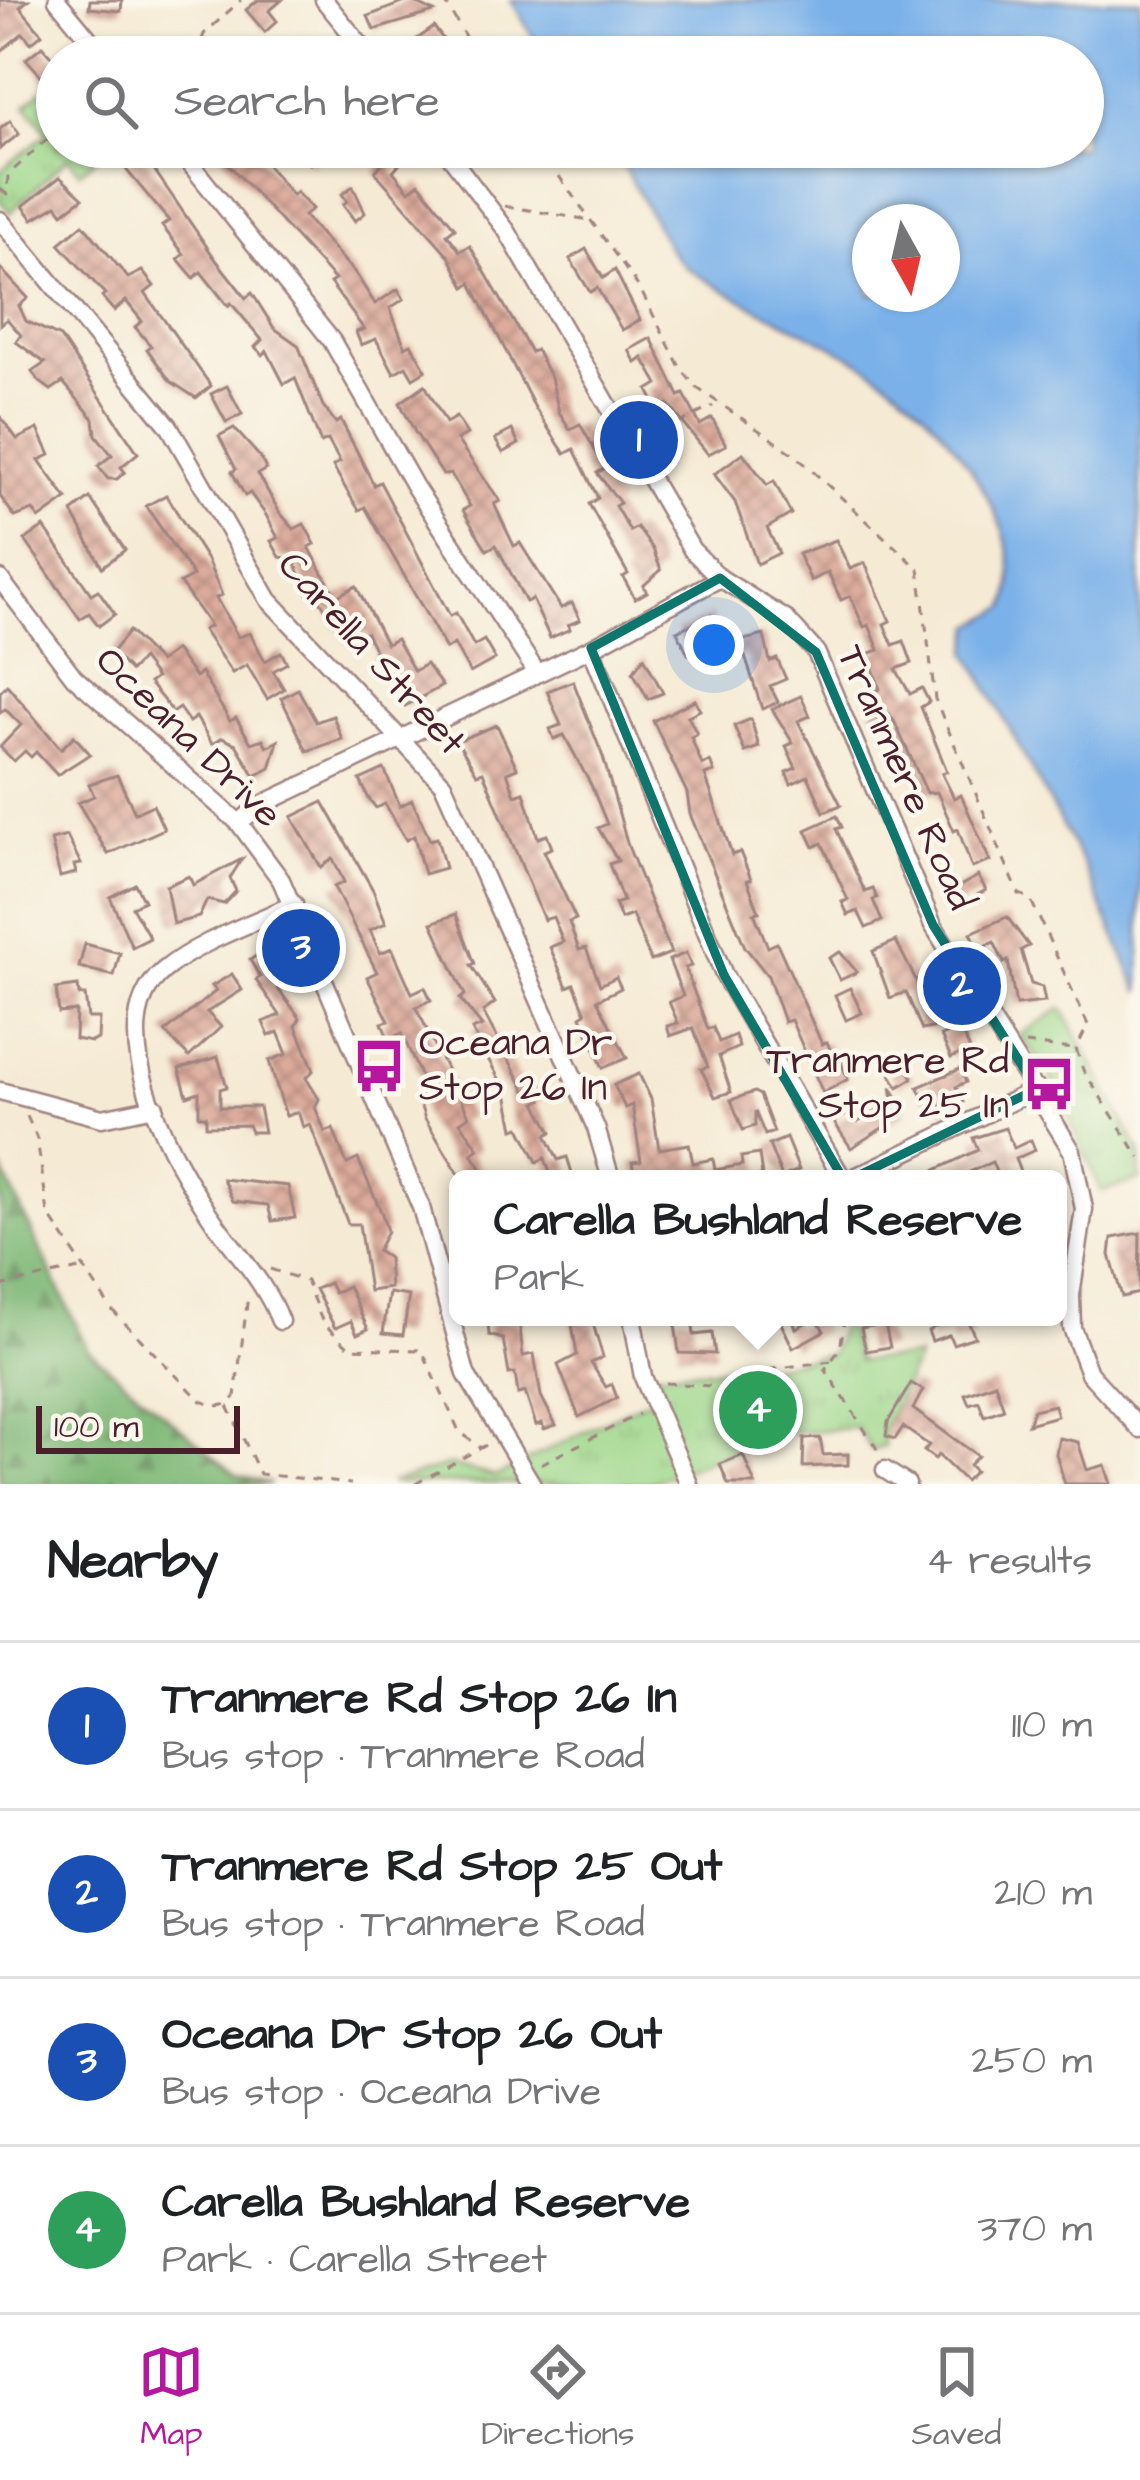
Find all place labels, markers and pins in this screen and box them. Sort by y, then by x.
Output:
pin: 1 [600,395,678,485]
pin: 3 [262,903,340,993]
pin: 2 [923,941,1001,1031]
place label: Oceana Dr Stop 26 In [419,1017,613,1116]
place label: Tranmere Rd Stop 25 In [766,1035,1009,1134]
bus stop icon: Oceana Dr Stop 26 In [350,1037,408,1095]
bus stop icon: Tranmere Rd Stop 25 In [1020,1055,1078,1113]
pin: 4 [719,1365,797,1455]

